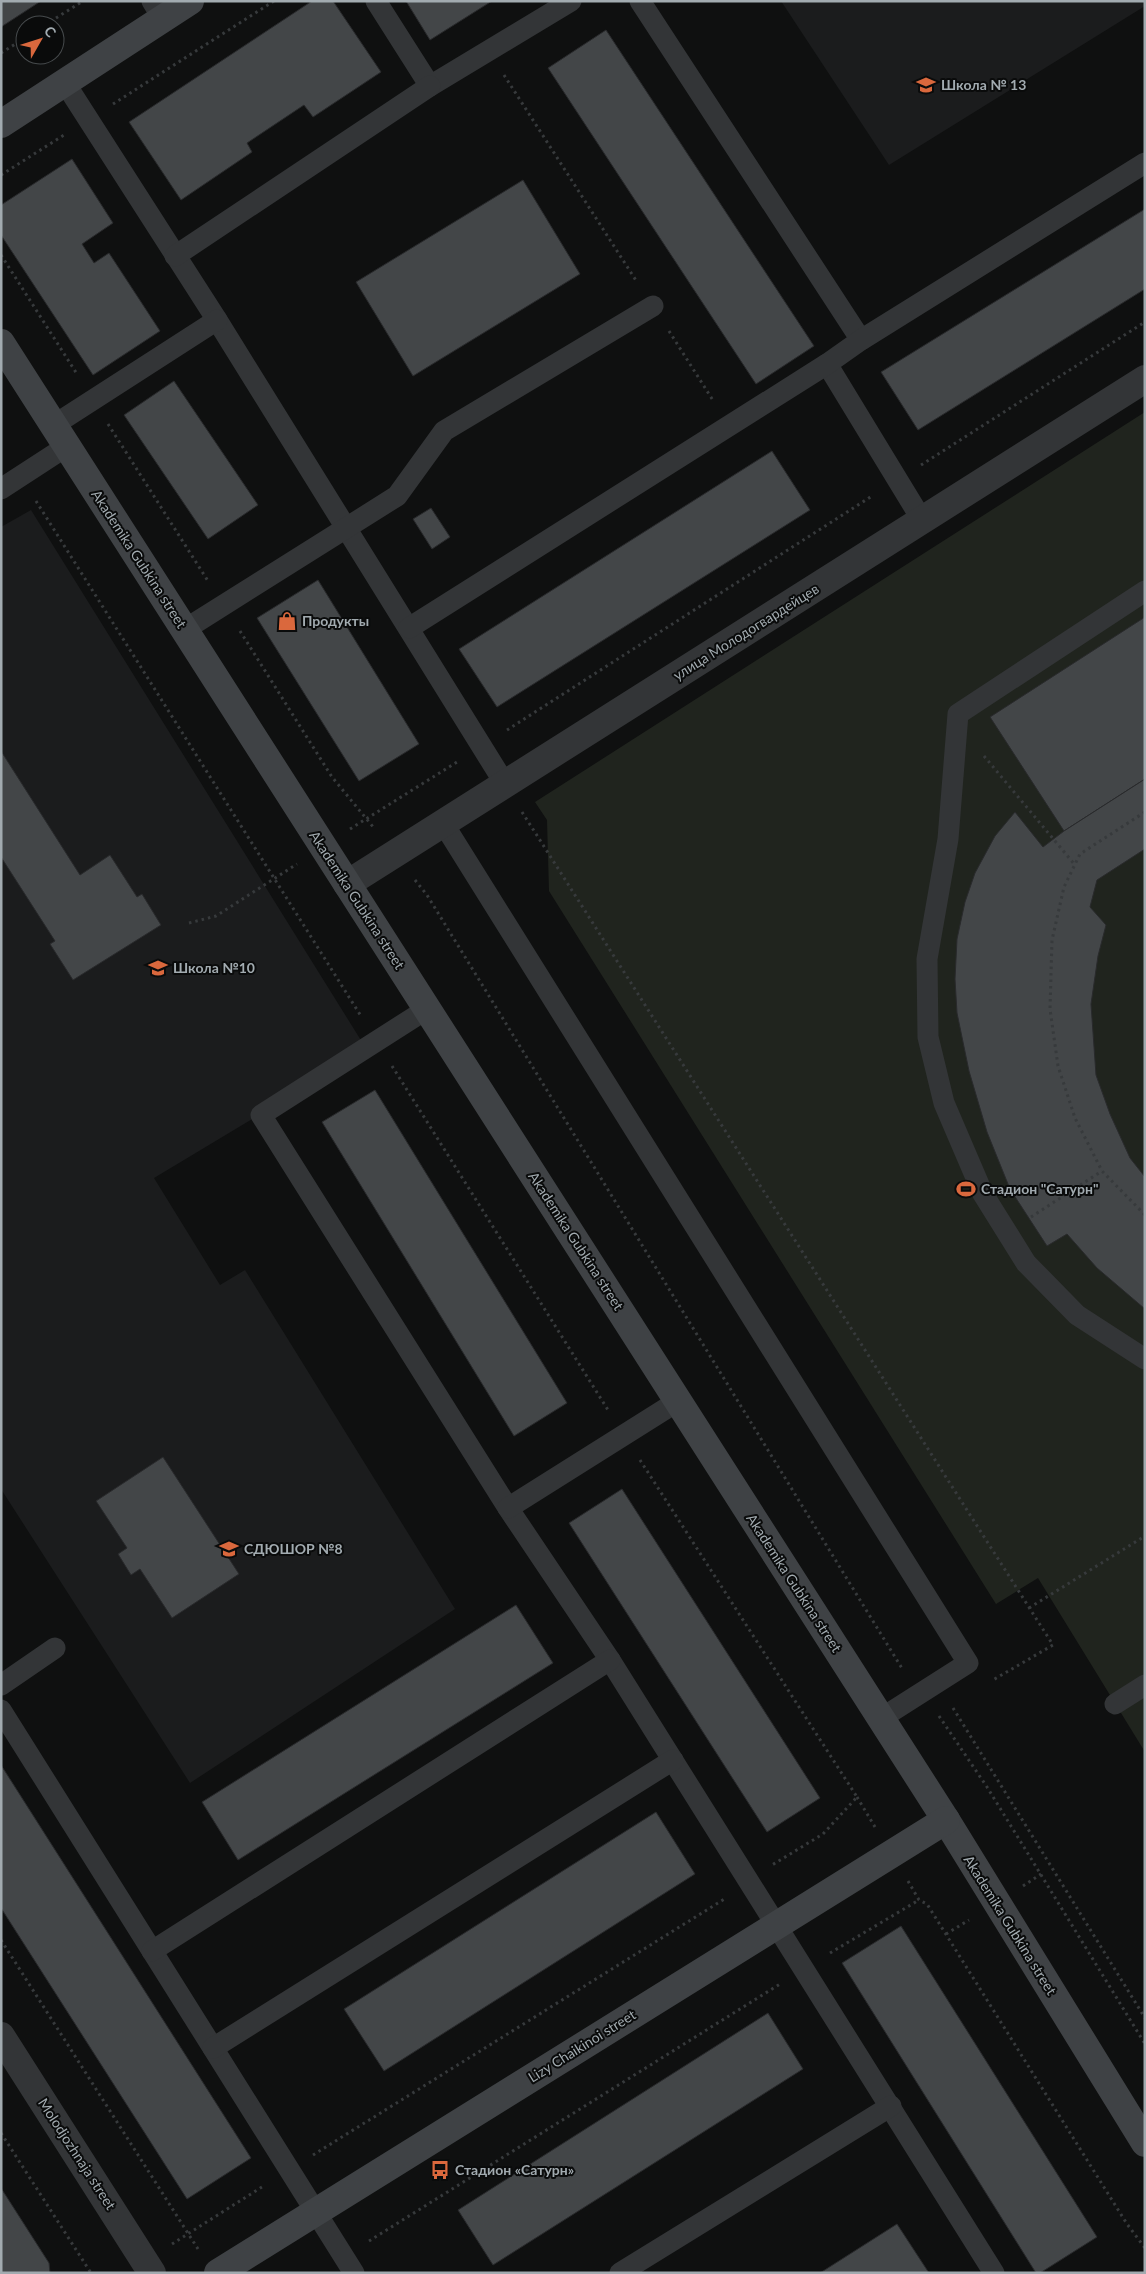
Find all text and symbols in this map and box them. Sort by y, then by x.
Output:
north arrow [15,15,65,65]
text: С [41,23,60,41]
school or university icon: Школа № 13 [915,74,937,96]
place label: Школа № 13 [941,76,1026,93]
street label: Akademika Gubkina street [88,486,191,631]
street label: улица Молодогвардейцев [670,580,822,683]
shop icon: Продукты [276,610,298,632]
place label: Продукты [302,612,369,629]
street label: Akademika Gubkina street [306,827,409,972]
school or university icon: Школа №10 [147,957,169,979]
place label: Школа №10 [173,959,255,976]
street label: Akademika Gubkina street [525,1168,628,1313]
sports icon: Стадион "Сатурн" [955,1178,977,1200]
place label: Стадион "Сатурн" [981,1180,1098,1197]
street label: Akademika Gubkina street [743,1510,846,1655]
school or university icon: СДЮШОР №8 [218,1538,240,1560]
place label: СДЮШОР №8 [244,1540,343,1557]
street label: Akademika Gubkina street [960,1852,1060,1998]
street label: Lizy Chaikinoi street [525,2006,639,2086]
street label: Molodjozhnaja street [35,2095,120,2213]
bus stop icon: Стадион «Сатурн» [429,2159,451,2181]
place label: Стадион «Сатурн» [455,2161,574,2178]

